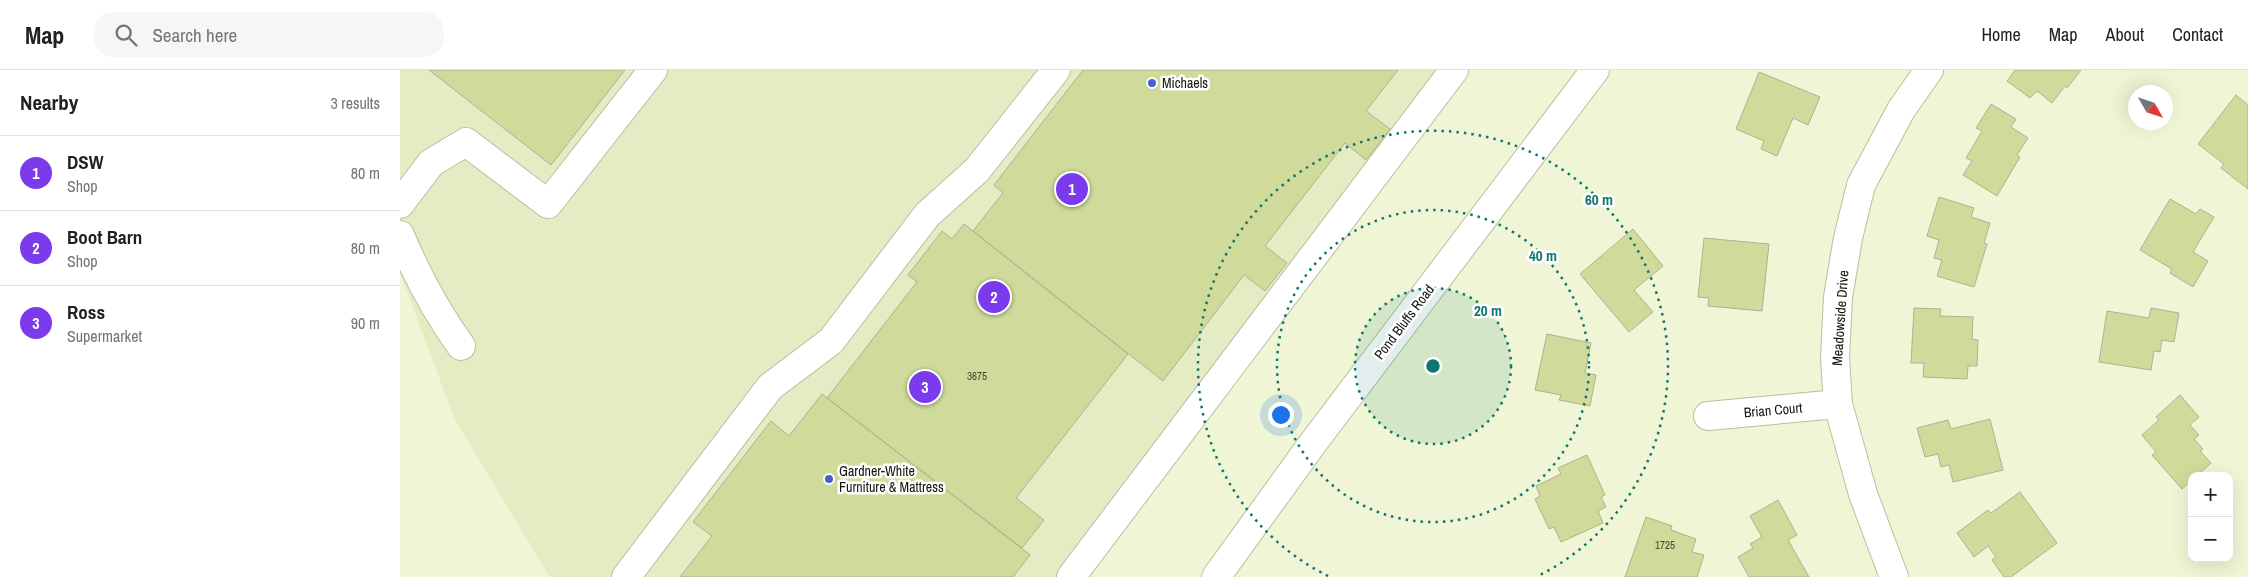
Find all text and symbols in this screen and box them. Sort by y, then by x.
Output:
search box [94,12,444,57]
text: Map [25,19,64,51]
icon: search [112,21,140,49]
text: Search here [152,22,237,48]
text: Home [1981,22,2021,47]
text: Map [2049,22,2078,47]
text: About [2106,22,2144,47]
text: Contact [2172,22,2223,47]
place label: Michaels [1162,74,1208,92]
marker: Michaels [1146,77,1158,89]
north arrow [2128,85,2173,130]
text: Nearby [20,88,78,117]
text: 3 results [330,92,380,114]
text: DSW [67,149,103,175]
text: 1 [32,162,40,184]
text: 80 m [351,162,380,184]
pin: 1 [1056,170,1088,208]
text: Shop [67,175,98,197]
text: 60 m [1585,189,1613,210]
text: Boot Barn [67,224,142,250]
text: 2 [32,237,40,259]
text: 80 m [351,237,380,259]
text: 40 m [1529,245,1557,266]
text: Shop [67,250,98,272]
street label: Meadowside Drive [1828,270,1852,366]
pin: 2 [978,278,1010,316]
street label: Pond Bluffs Road [1370,281,1438,363]
text: Ross [67,299,105,325]
text: 20 m [1474,300,1502,321]
text: 3 [32,312,40,334]
text: 90 m [351,312,380,334]
text: Supermarket [67,325,142,347]
centre of rings [1424,357,1442,375]
pin: 3 [909,368,941,406]
house number: 3675 [967,369,987,383]
street label: Brian Court [1743,398,1803,422]
your location [1268,402,1294,428]
place label: Gardner-White Furniture & Mattress [839,462,944,496]
map controls [2188,472,2233,562]
button: + [2188,472,2233,517]
marker: Gardner-White Furniture & Mattress [823,473,835,485]
button: − [2188,517,2233,562]
house number: 1725 [1655,538,1675,552]

